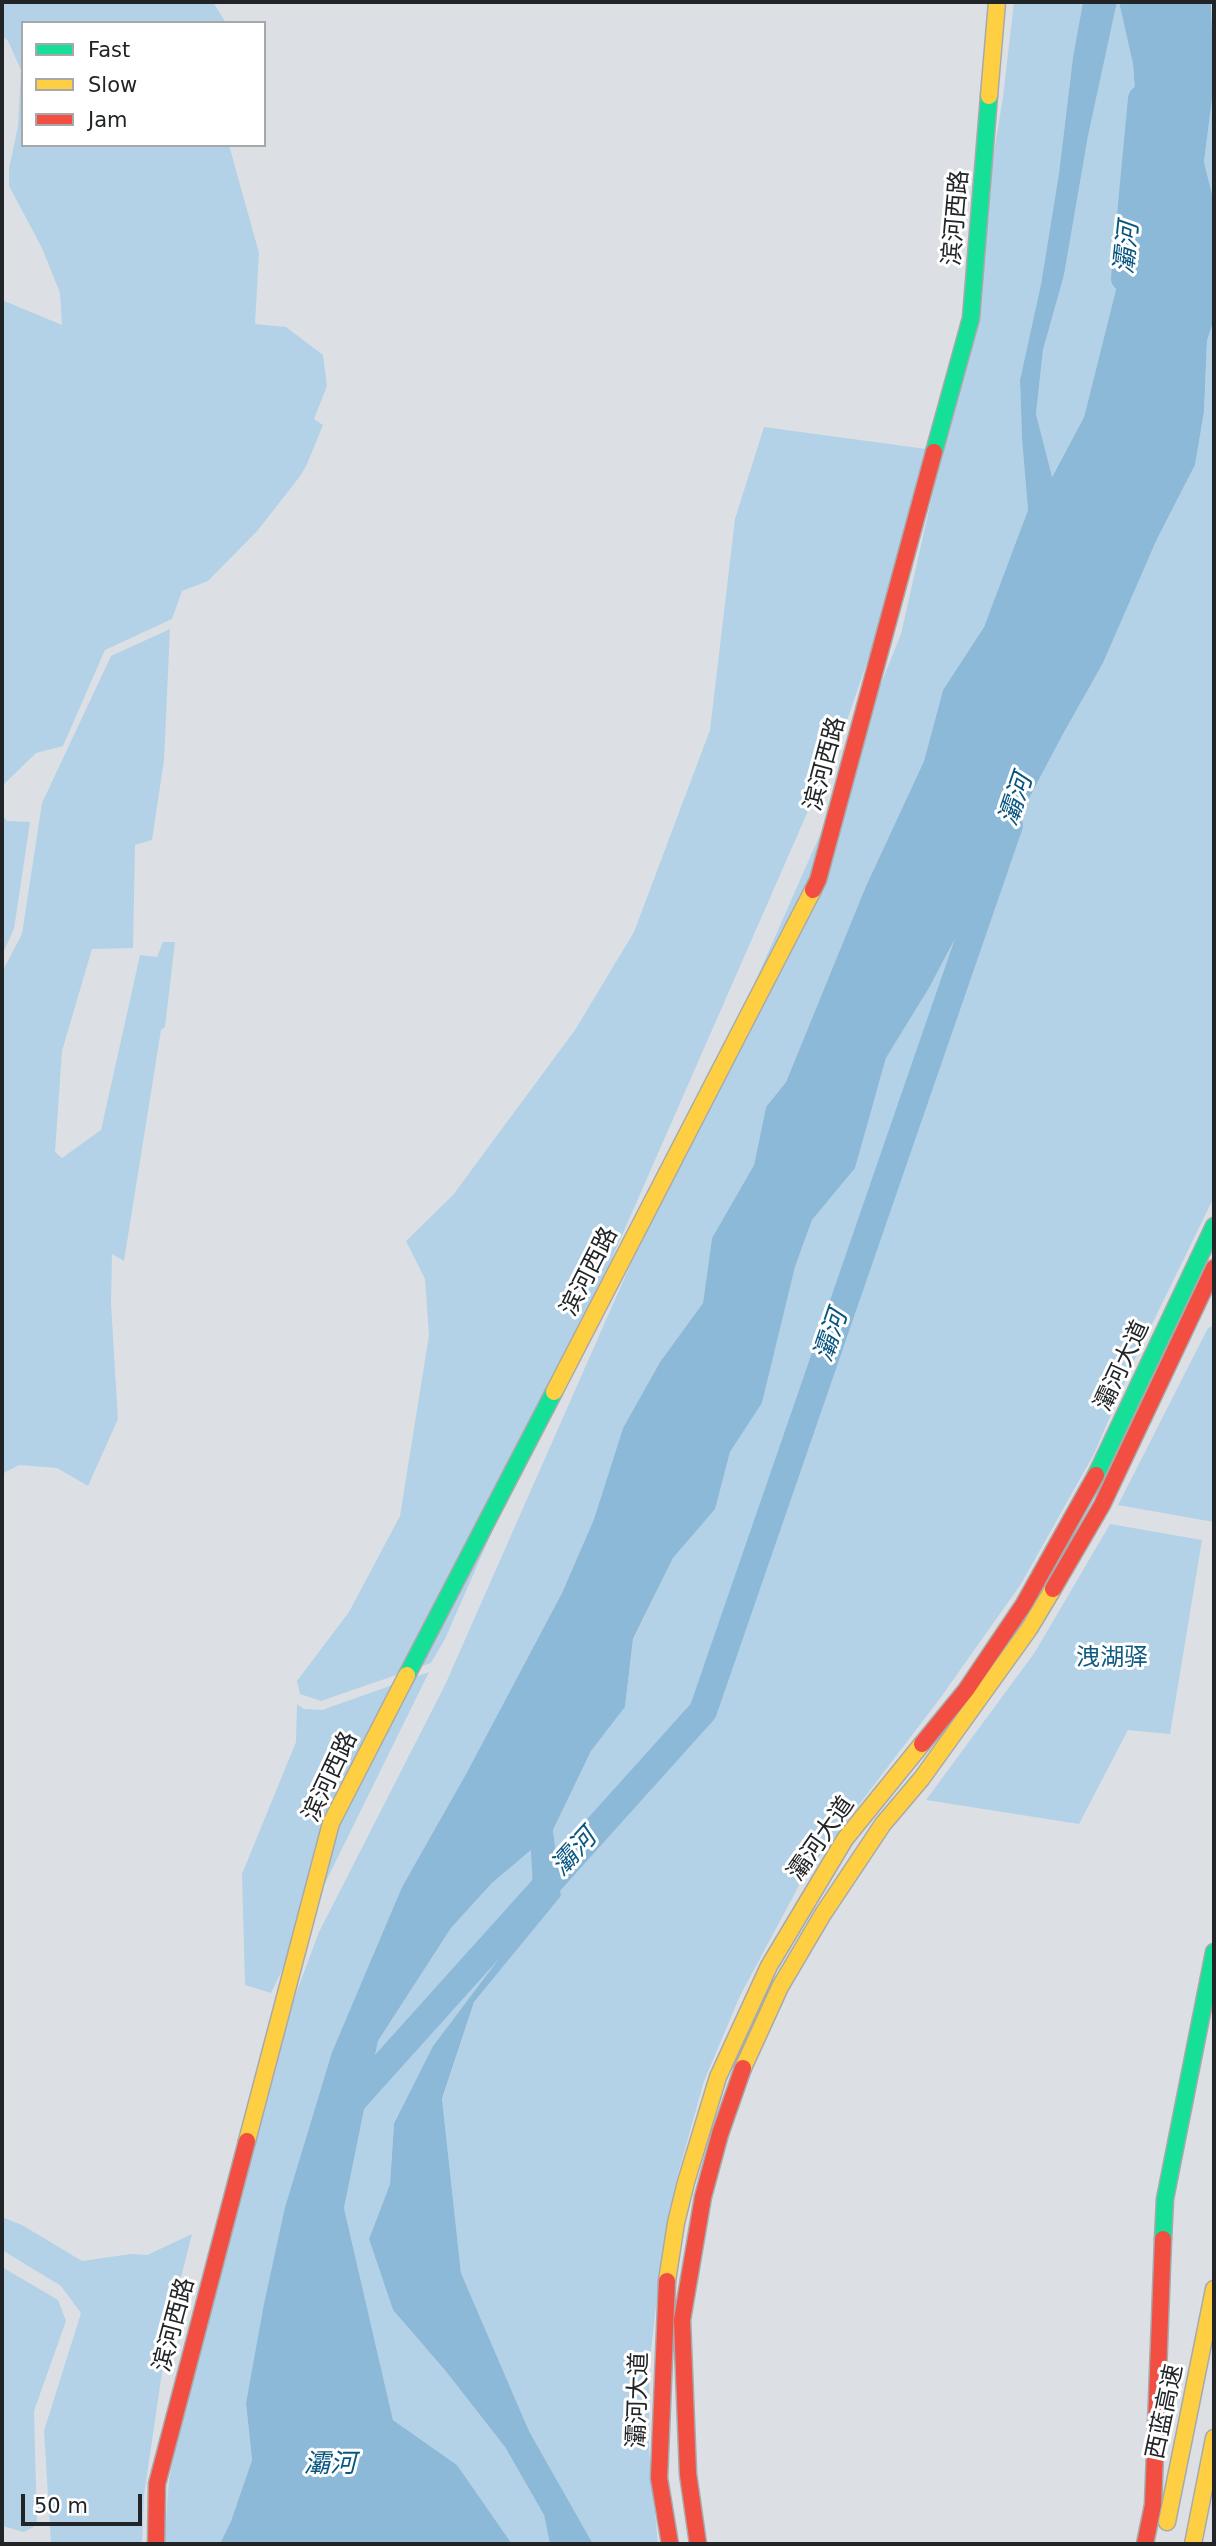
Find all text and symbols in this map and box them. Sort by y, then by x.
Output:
legend [21,21,266,147]
text: Fast [88,38,130,62]
text: Slow [88,73,137,97]
text: Jam [88,108,128,132]
street label: 滨河西路 [938,169,976,267]
water label: 灞河 [1110,221,1146,275]
street label: 滨河西路 [800,714,852,814]
water label: 灞河 [994,770,1040,830]
street label: 滨河西路 [555,1223,625,1321]
water label: 灞河 [809,1306,855,1366]
street label: 灞河大道 [1090,1316,1156,1416]
park label: 洩湖驿 [1076,1645,1148,1673]
street label: 滨河西路 [298,1727,364,1827]
street label: 灞河大道 [783,1791,861,1887]
water label: 灞河 [546,1823,604,1883]
street label: 滨河西路 [149,2275,201,2375]
street label: 灞河大道 [623,2352,655,2448]
street label: 西蓝高速 [1142,2362,1190,2462]
water label: 灞河 [304,2449,356,2481]
scale bar [24,2480,145,2524]
text: 50 m [34,2494,88,2518]

